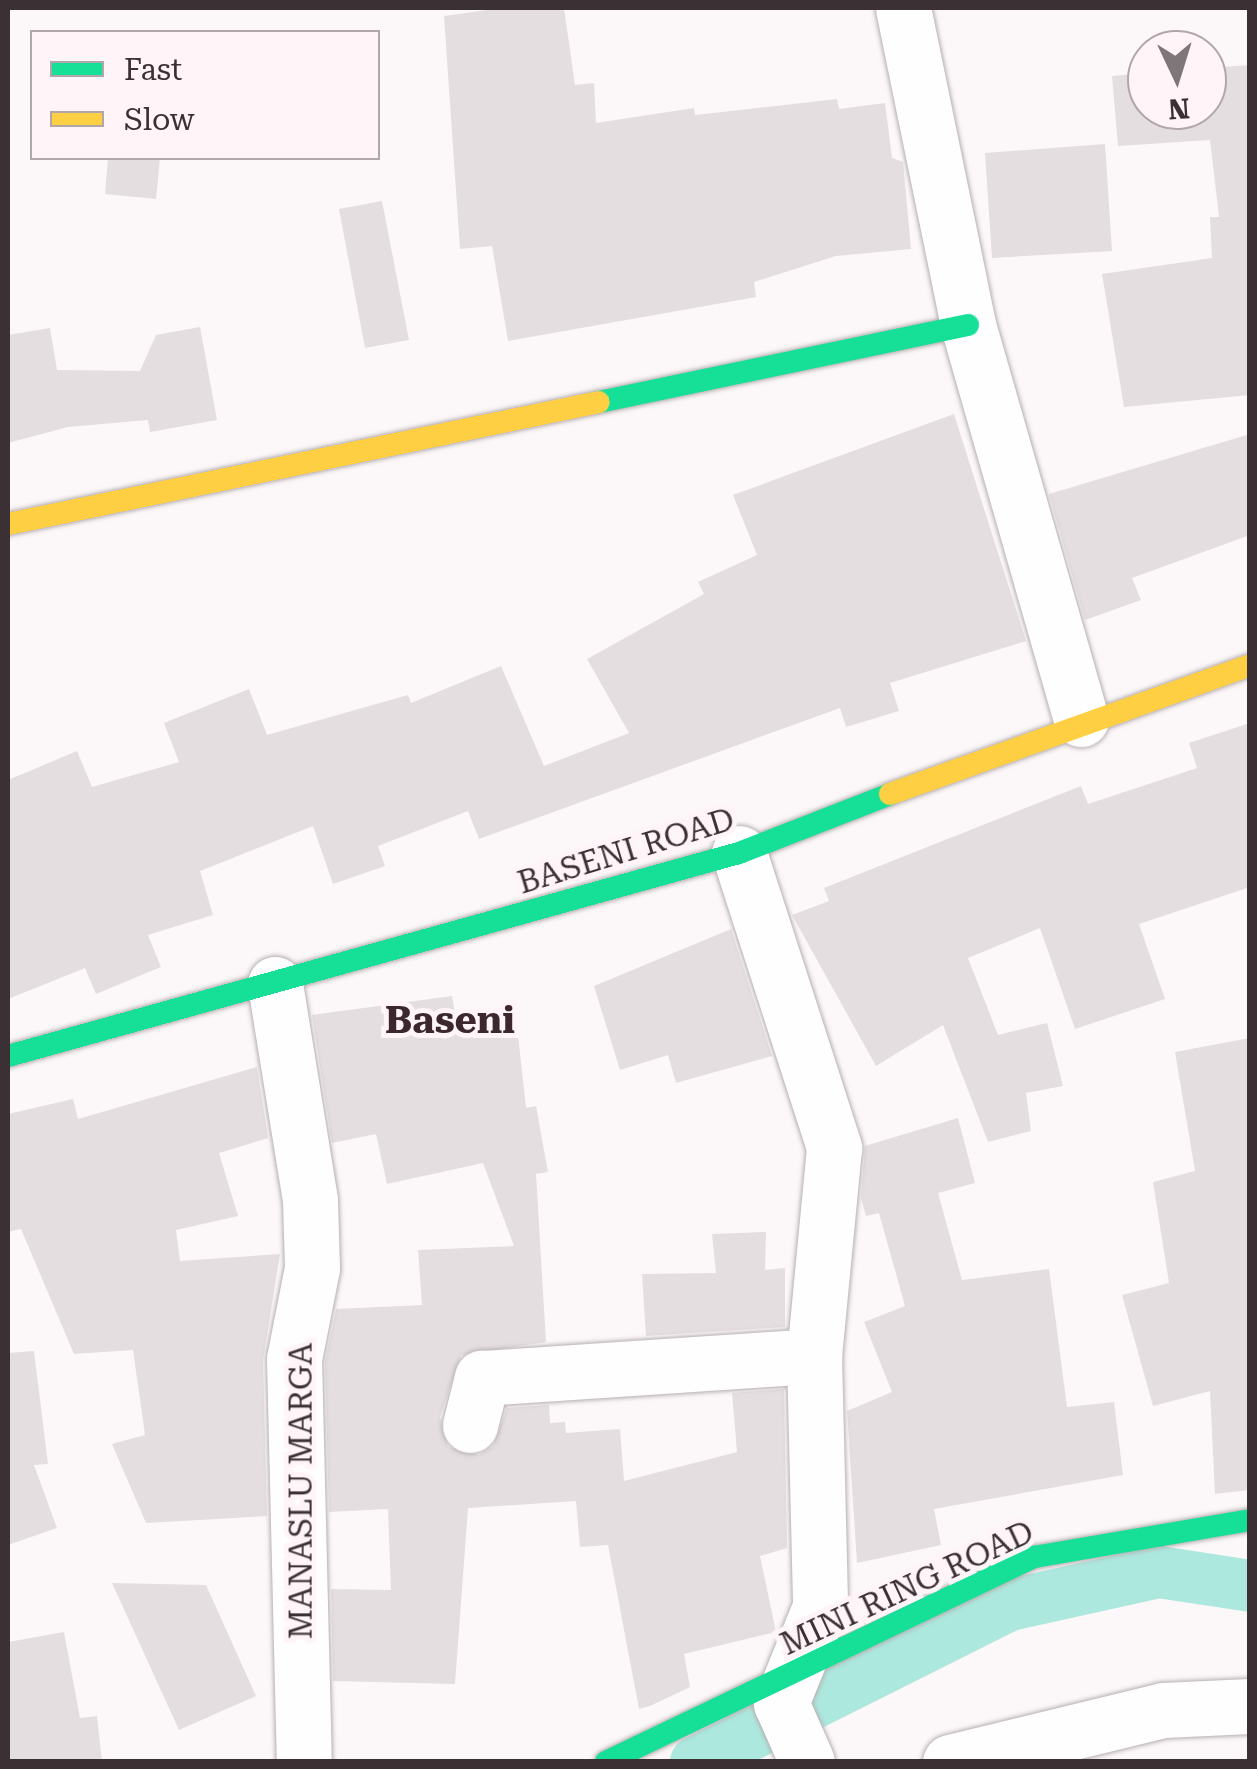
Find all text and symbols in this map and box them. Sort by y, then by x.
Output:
legend [30,30,380,160]
north arrow [1127,30,1227,130]
text: Fast [124,52,182,87]
text: N [1167,91,1191,126]
text: Slow [124,102,195,137]
street label: BASENI ROAD [513,800,739,902]
district label: Baseni [385,998,515,1044]
street label: MANASLU MARGA [282,1343,320,1639]
street label: MINI RING ROAD [774,1513,1040,1663]

